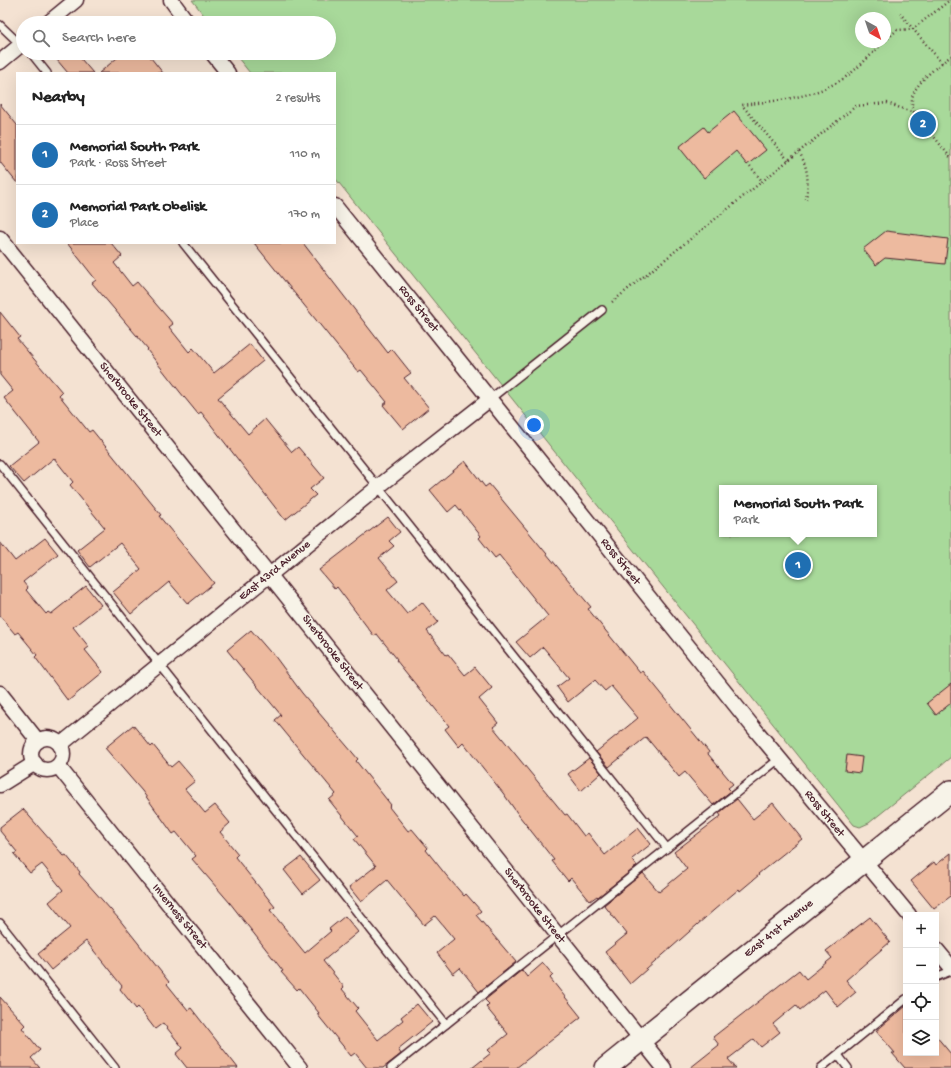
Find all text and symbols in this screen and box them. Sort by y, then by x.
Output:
north arrow [855,12,891,48]
search box [16,16,336,60]
icon: search [30,27,52,49]
text: Search here [62,29,136,47]
text: Nearby [32,88,85,108]
text: 2 results [275,91,320,106]
pin: 2 [910,109,936,139]
text: Memorial South Park [70,138,198,156]
text: 1 [42,147,48,162]
text: 110 m [290,147,320,162]
text: Park · Ross Street [70,156,166,171]
text: Memorial Park Obelisk [70,198,206,216]
text: 2 [42,207,48,222]
text: 170 m [288,207,320,222]
text: Place [70,216,98,231]
street label: Ross Street [395,283,442,336]
street label: Sherbrooke Street [96,360,165,441]
your location [524,415,544,435]
popup [719,485,877,537]
text: Memorial South Park [734,495,862,513]
text: Park [734,513,759,528]
street label: Ross Street [597,536,644,589]
street label: East 43rd Avenue [236,537,314,604]
pin: 1 [785,550,811,580]
street label: Sherbrooke Street [298,612,366,694]
street label: Ross Street [801,788,848,841]
street label: Sherbrooke Street [500,865,568,947]
street label: Inverness Street [148,882,210,953]
street label: East 41st Avenue [742,896,817,961]
map controls [903,912,939,1056]
button: + [903,912,939,948]
button: − [903,948,939,984]
button: locate [903,984,939,1020]
button: layers [903,1020,939,1056]

